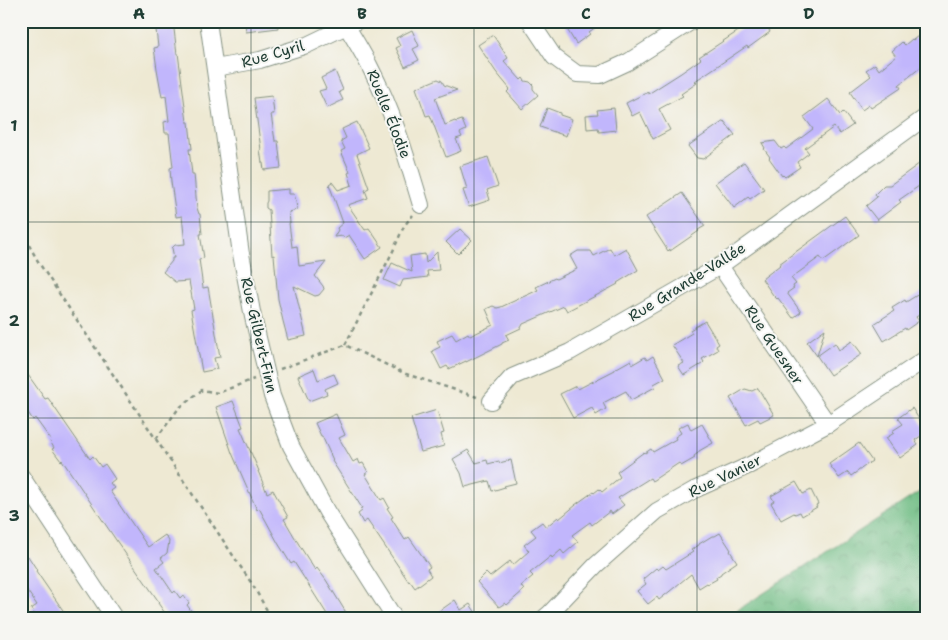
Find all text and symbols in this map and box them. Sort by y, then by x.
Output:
text: A [133,3,145,24]
text: B [357,3,367,24]
text: C [581,3,591,24]
text: D [803,3,815,24]
street label: Rue Cyril [239,35,307,73]
street label: Ruelle Élodie [362,66,417,161]
text: 1 [10,115,18,136]
street label: Rue Grande-Vallée [625,238,749,326]
street label: Rue Gilbert-Finn [236,275,282,395]
street label: Rue Guesner [740,301,808,389]
text: 2 [8,310,20,331]
street label: Rue Vanier [685,450,765,502]
text: 3 [8,505,20,526]

